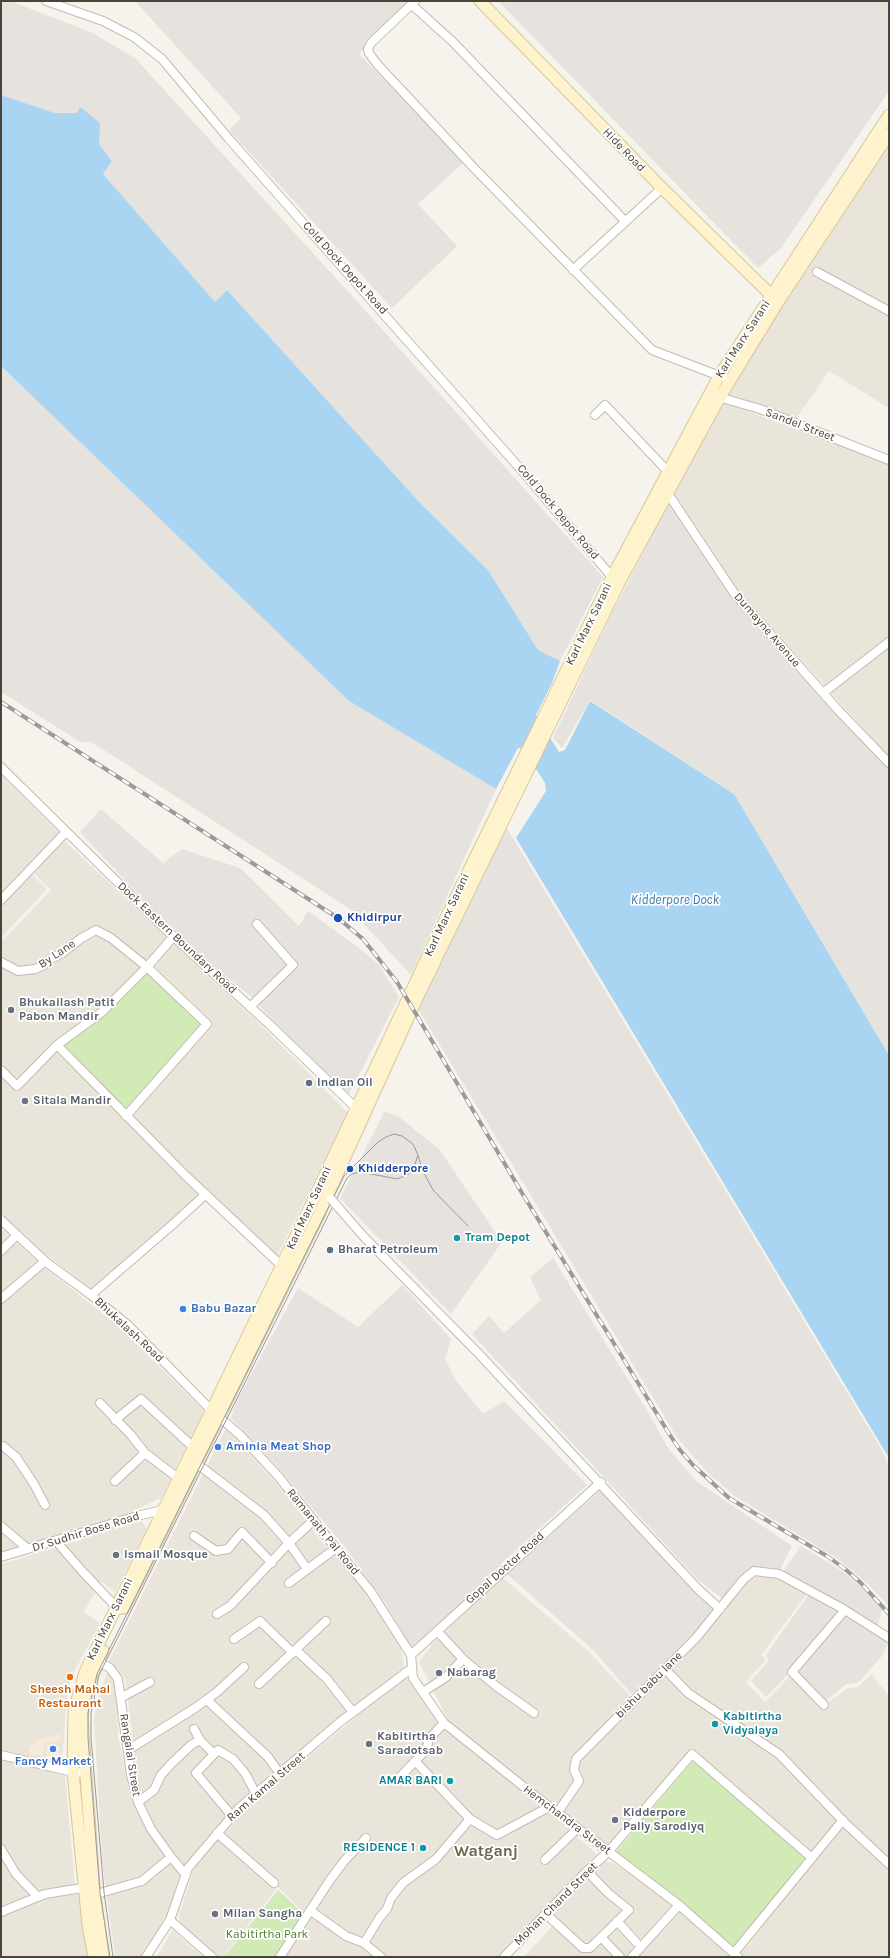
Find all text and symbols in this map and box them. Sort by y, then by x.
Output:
street label: Hide Road [600,125,648,175]
street label: Cold Dock Depot Road [299,219,391,317]
street label: Karl Marx Sarani [712,297,774,381]
street label: Sandel Street [763,405,837,445]
street label: Cold Dock Depot Road [514,461,602,563]
street label: Karl Marx Sarani [563,580,615,668]
street label: Dumayne Avenue [731,590,803,670]
street label: Karl Marx Sarani [421,871,473,959]
street label: Dock Eastern Boundary Road [114,879,240,997]
water label: Kidderpore Dock [631,892,719,908]
place label: Khidirpur [347,911,402,925]
marker: Khidirpur [332,912,344,924]
street label: By Lane [36,936,78,972]
place label: Bhukailash Patit Pabon Mandir [19,996,115,1024]
marker: Bhukailash Patit Pabon Mandir [6,1005,16,1015]
place label: Indian Oil [317,1076,373,1090]
marker: Indian Oil [304,1078,314,1088]
place label: Sitala Mandir [33,1094,111,1108]
marker: Sitala Mandir [20,1096,30,1106]
place label: Khidderpore [358,1162,428,1176]
street label: Karl Marx Sarani [283,1164,335,1252]
marker: Khidderpore [345,1164,355,1174]
place label: Tram Depot [465,1231,530,1245]
marker: Tram Depot [452,1233,462,1243]
place label: Bharat Petroleum [338,1243,438,1257]
marker: Bharat Petroleum [325,1245,335,1255]
street label: Bhukalash Road [91,1294,167,1366]
place label: Babu Bazar [191,1302,256,1316]
marker: Babu Bazar [178,1304,188,1314]
place label: Aminia Meat Shop [226,1440,331,1454]
marker: Aminia Meat Shop [213,1442,223,1452]
street label: Ramanath Pal Road [284,1486,362,1578]
street label: Dr Sudhir Bose Road [30,1509,142,1555]
street label: Gopal Doctor Road [463,1529,547,1607]
place label: Ismail Mosque [124,1548,208,1562]
marker: Ismail Mosque [111,1550,121,1560]
street label: Karl Marx Sarani [84,1575,136,1663]
street label: bishu babu lane [613,1649,685,1721]
place label: Nabarag [447,1666,496,1680]
marker: Nabarag [434,1668,444,1678]
marker: Sheesh Mahal Restaurant [65,1672,75,1682]
place label: Sheesh Mahal Restaurant [30,1683,110,1711]
place label: Kabitirtha Vidyalaya [723,1710,782,1738]
street label: Rangalal Street [116,1713,144,1797]
marker: Kabitirtha Vidyalaya [710,1719,720,1729]
place label: Kabitirtha Saradotsab [377,1730,443,1758]
marker: Kabitirtha Saradotsab [364,1739,374,1749]
marker: Fancy Market [48,1744,58,1754]
street label: Ram Kamal Street [224,1749,308,1825]
place label: Fancy Market [15,1755,91,1769]
place label: AMAR BARI [379,1774,442,1788]
marker: AMAR BARI [445,1776,455,1786]
street label: Hemchandra Street [520,1782,614,1858]
place label: Kidderpore Pally Sarodiyq [623,1806,704,1834]
marker: Kidderpore Pally Sarodiyq [610,1815,620,1825]
place label: RESIDENCE 1 [343,1841,415,1855]
district label: Watganj [454,1841,518,1861]
marker: RESIDENCE 1 [418,1843,428,1853]
street label: Mohan Chand Street [511,1859,601,1949]
place label: Milan Sangha [223,1907,302,1921]
marker: Milan Sangha [210,1909,220,1919]
park label: Kabitirtha Park [226,1928,308,1942]

